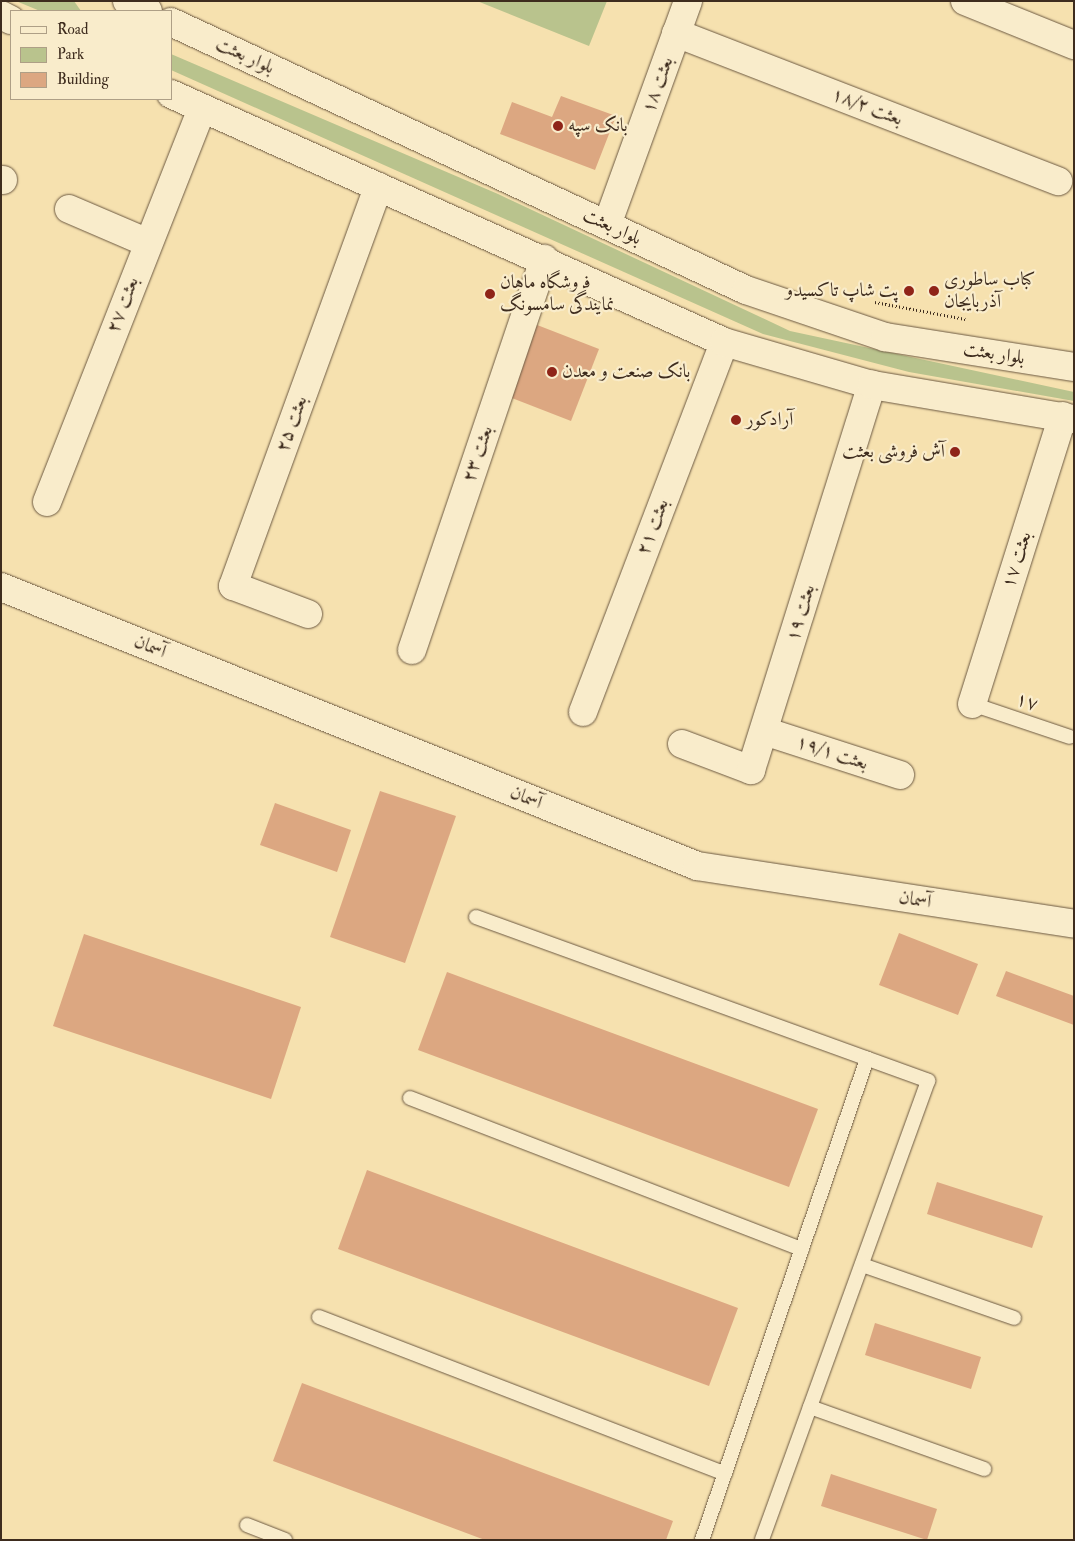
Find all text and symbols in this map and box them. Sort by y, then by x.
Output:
legend [10,10,172,100]
text: Road [57,20,88,39]
street label: بلوار بعثت [212,33,278,79]
text: Park [57,45,84,64]
street label: بعثت ۱۸ [637,54,679,116]
text: Building [57,70,109,89]
street label: ۱۸/۲ بعثت [828,83,906,131]
place label: بانک سپه [568,115,628,137]
marker: بانک سپه [552,120,564,132]
street label: بلوار بعثت [579,204,645,250]
place label: کباب ساطوری آذربایجان [944,269,1035,313]
place label: فروشگاه ماهان نمایندگی سامسونگ [500,272,614,316]
street label: ۲۷ بعثت [102,274,144,336]
place label: پت شاپ تاکسیدو [786,280,899,302]
marker: پت شاپ تاکسیدو [903,285,915,297]
marker: کباب ساطوری آذربایجان [928,285,940,297]
marker: فروشگاه ماهان نمایندگی سامسونگ [484,288,496,300]
street label: بلوار بعثت [962,338,1026,370]
place label: بانک صنعت و معدن [562,361,690,383]
marker: بانک صنعت و معدن [546,366,558,378]
street label: ۲۵ بعثت [271,393,313,455]
place label: آرادکور [746,409,793,431]
marker: آرادکور [730,414,742,426]
street label: ۲۳ بعثت [458,423,498,485]
place label: آش فروشی بعثت [842,441,945,463]
marker: آش فروشی بعثت [949,446,961,458]
street label: ۲۱ بعثت [632,496,674,558]
street label: بعثت ۱۷ [997,529,1037,591]
street label: بعثت ۱۹ [782,582,820,644]
street label: آسمان [131,630,169,664]
street label: ۱۷ [1013,688,1041,716]
street label: ۱۹/۱ بعثت [793,731,871,775]
street label: آسمان [507,781,545,815]
street label: آسمان [897,886,933,914]

